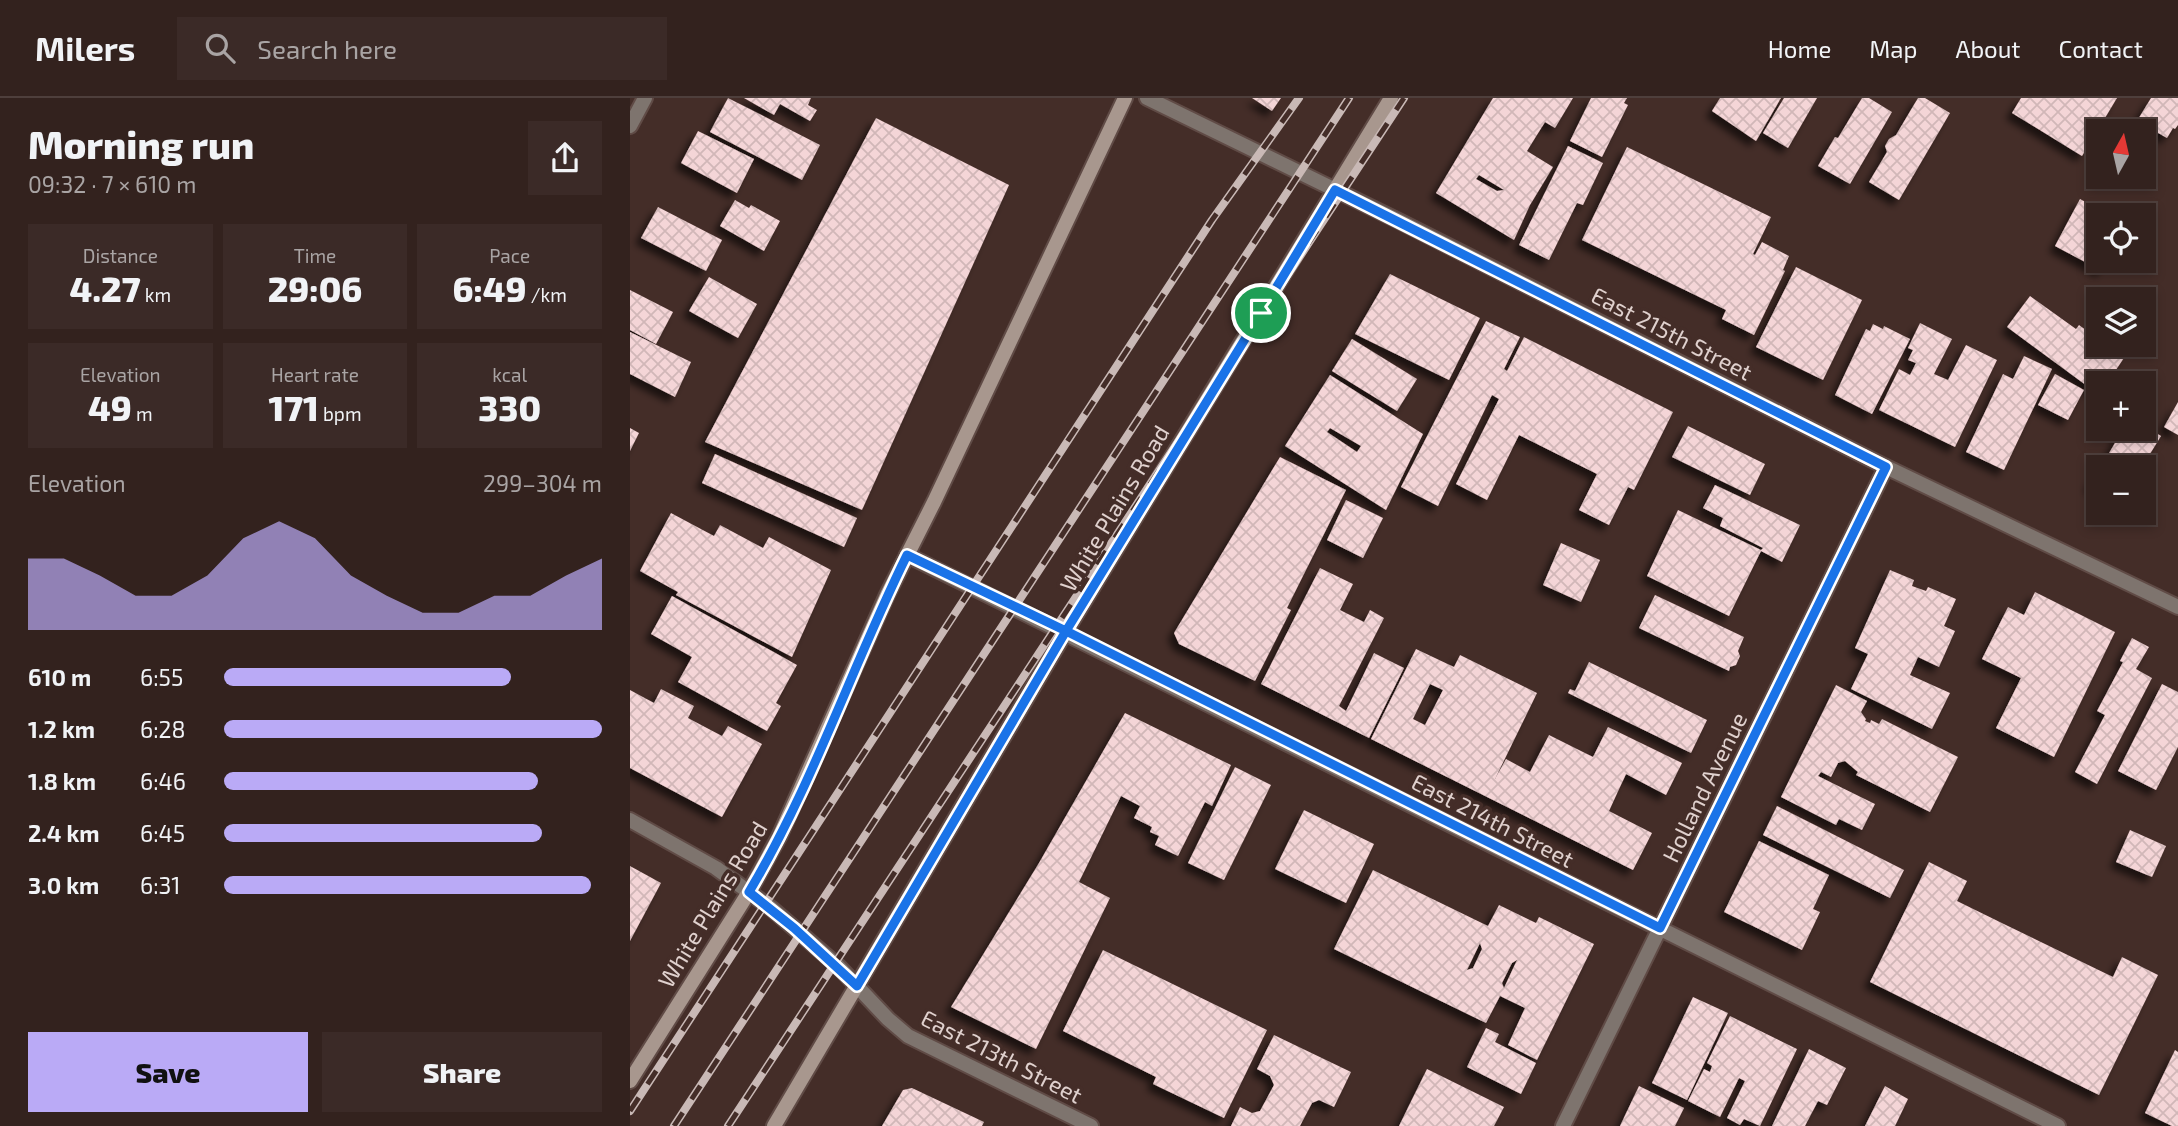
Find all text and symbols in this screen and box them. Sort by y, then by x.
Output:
search box [177,17,667,80]
text: Milers [35,28,135,68]
icon: search [201,29,239,67]
text: Search here [257,33,397,64]
text: Home [1768,34,1831,63]
text: Map [1869,34,1917,63]
text: About [1955,34,2021,63]
text: Contact [2059,34,2143,63]
north arrow [2086,119,2156,189]
map controls [2086,119,2156,525]
text: Morning run [28,121,254,167]
button: share [528,121,602,195]
text: 09:32 · 7 × 610 m [28,170,196,198]
button: locate [2086,203,2156,273]
text: Distance [83,244,158,267]
text: Time [294,244,336,267]
text: Pace [489,244,530,267]
text: 4.27 [70,267,141,309]
text: 29:06 [268,267,362,309]
text: 6:49 [452,267,527,309]
street label: East 215th Street [1587,280,1757,386]
text: km [141,283,171,306]
text: /km [527,283,567,306]
pin [1231,283,1291,343]
button: layers [2086,287,2156,357]
icon: arrive [1242,294,1280,332]
text: Elevation [80,363,161,386]
text: Heart rate [271,363,359,386]
text: kcal [492,363,527,386]
button: + [2086,371,2156,441]
text: 49 [88,386,132,428]
text: 171 [268,386,319,428]
text: 330 [478,386,541,428]
text: m [132,402,153,425]
text: bpm [319,402,362,425]
street label: White Plains Road [1053,420,1175,596]
button: − [2086,455,2156,525]
text: Elevation [28,469,126,497]
text: 299–304 m [483,469,602,497]
text: 610 m [28,663,91,691]
text: 6:55 [140,663,183,691]
street label: Holland Avenue [1656,708,1752,866]
text: 1.2 km [28,715,95,743]
text: 6:28 [140,715,185,743]
text: 1.8 km [28,767,96,795]
text: 6:46 [140,767,186,795]
street label: East 214th Street [1407,767,1579,873]
street label: White Plains Road [651,816,773,992]
text: 2.4 km [28,819,100,847]
text: 6:45 [140,819,185,847]
text: 3.0 km [28,871,99,899]
text: 6:31 [140,871,181,899]
street label: East 213th Street [917,1003,1087,1109]
button: Save [28,1032,308,1112]
button: Share [322,1032,602,1112]

